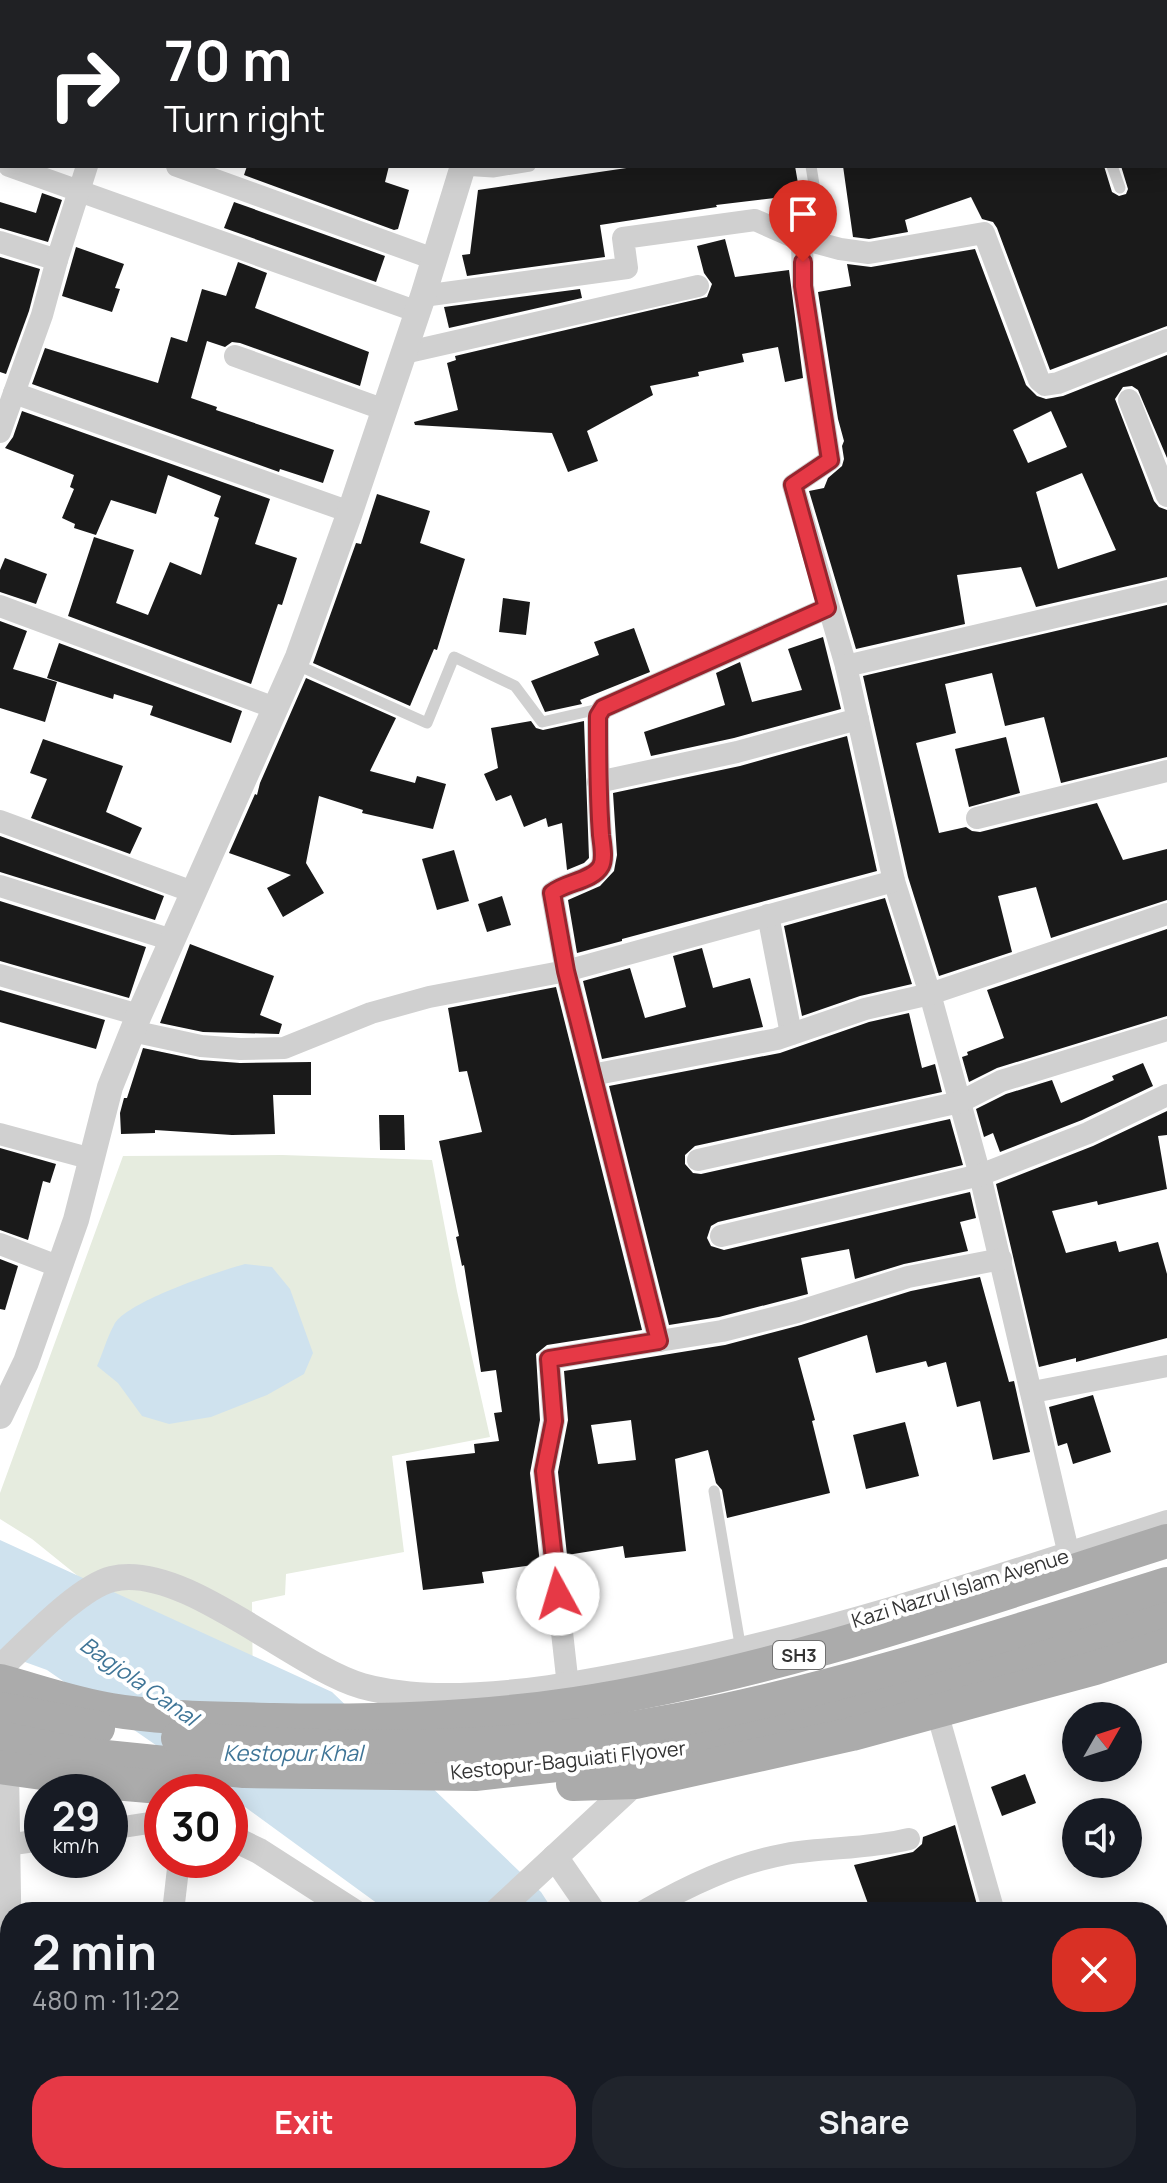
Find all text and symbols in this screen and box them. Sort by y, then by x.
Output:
text: 70 m [164,21,292,98]
icon: right [32,32,136,136]
text: Turn right [164,94,325,143]
pin [769,180,837,262]
icon: arrive [781,192,825,236]
street label: Kazi Nazrul Islam Avenue [848,1542,1072,1634]
position arrow [516,1552,600,1636]
water label: Bagjola Canal [74,1629,206,1734]
road number: SH3 [773,1641,825,1669]
north arrow [1062,1702,1142,1782]
map controls [1062,1702,1142,1878]
street label: Kestopur-Baguiati Flyover [449,1734,687,1786]
water label: Kestopur Khal [223,1738,366,1768]
speed limit sign: 30 [144,1774,248,1878]
text: 29 [52,1788,100,1843]
button: sound [1062,1798,1142,1878]
text: km/h [53,1832,99,1859]
text: 2 min [32,1919,157,1984]
button: close [1052,1928,1136,2012]
text: 480 m · 11:22 [32,1982,180,2018]
button: Exit [32,2076,576,2168]
button: Share [592,2076,1136,2168]

